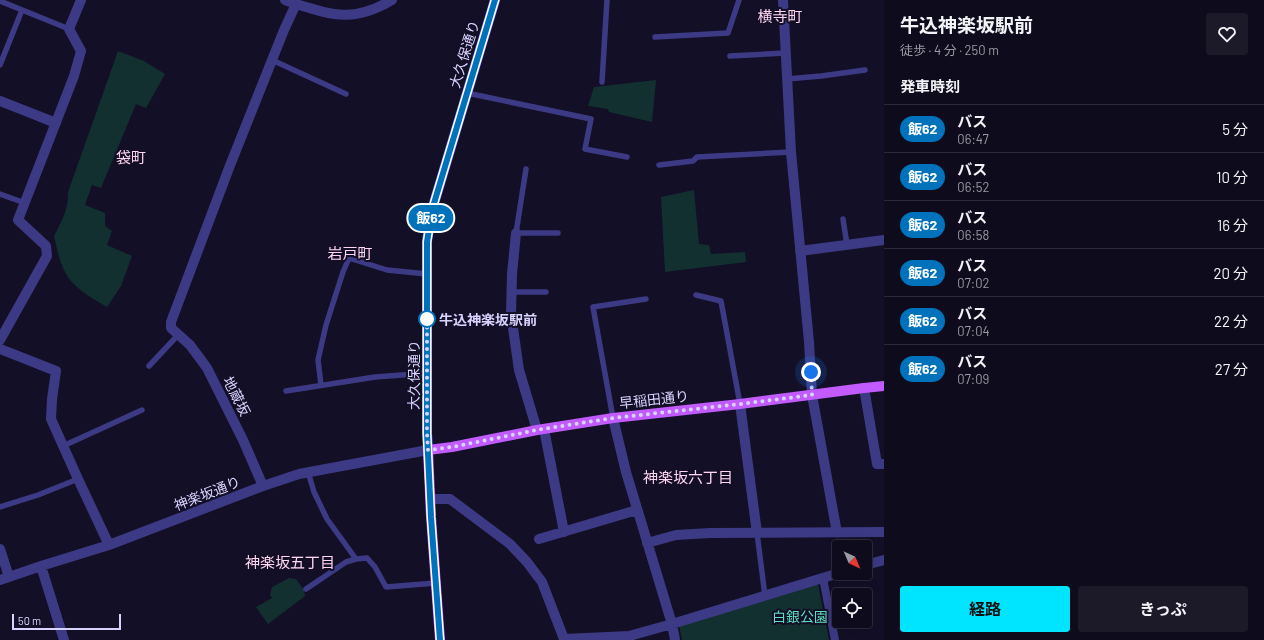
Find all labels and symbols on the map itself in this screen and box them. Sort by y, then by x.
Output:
district label: 横寺町 [757,7,803,25]
street label: 大久保通り [446,18,482,90]
district label: 袋町 [116,148,146,166]
line badge: 飯62 [408,205,454,231]
district label: 岩戸町 [327,244,373,262]
marker: 牛込神楽坂駅前 [418,310,436,328]
place label: 牛込神楽坂駅前 [439,311,537,328]
street label: 大久保通り [405,340,422,410]
your location [801,362,821,382]
street label: 地蔵坂 [220,373,254,419]
street label: 早稲田通り [618,387,690,411]
district label: 神楽坂六丁目 [643,468,733,486]
street label: 神楽坂通り [171,473,243,513]
north arrow [832,540,872,580]
district label: 神楽坂五丁目 [245,553,335,571]
park label: 白銀公園 [772,608,828,625]
scale bar [12,612,121,631]

